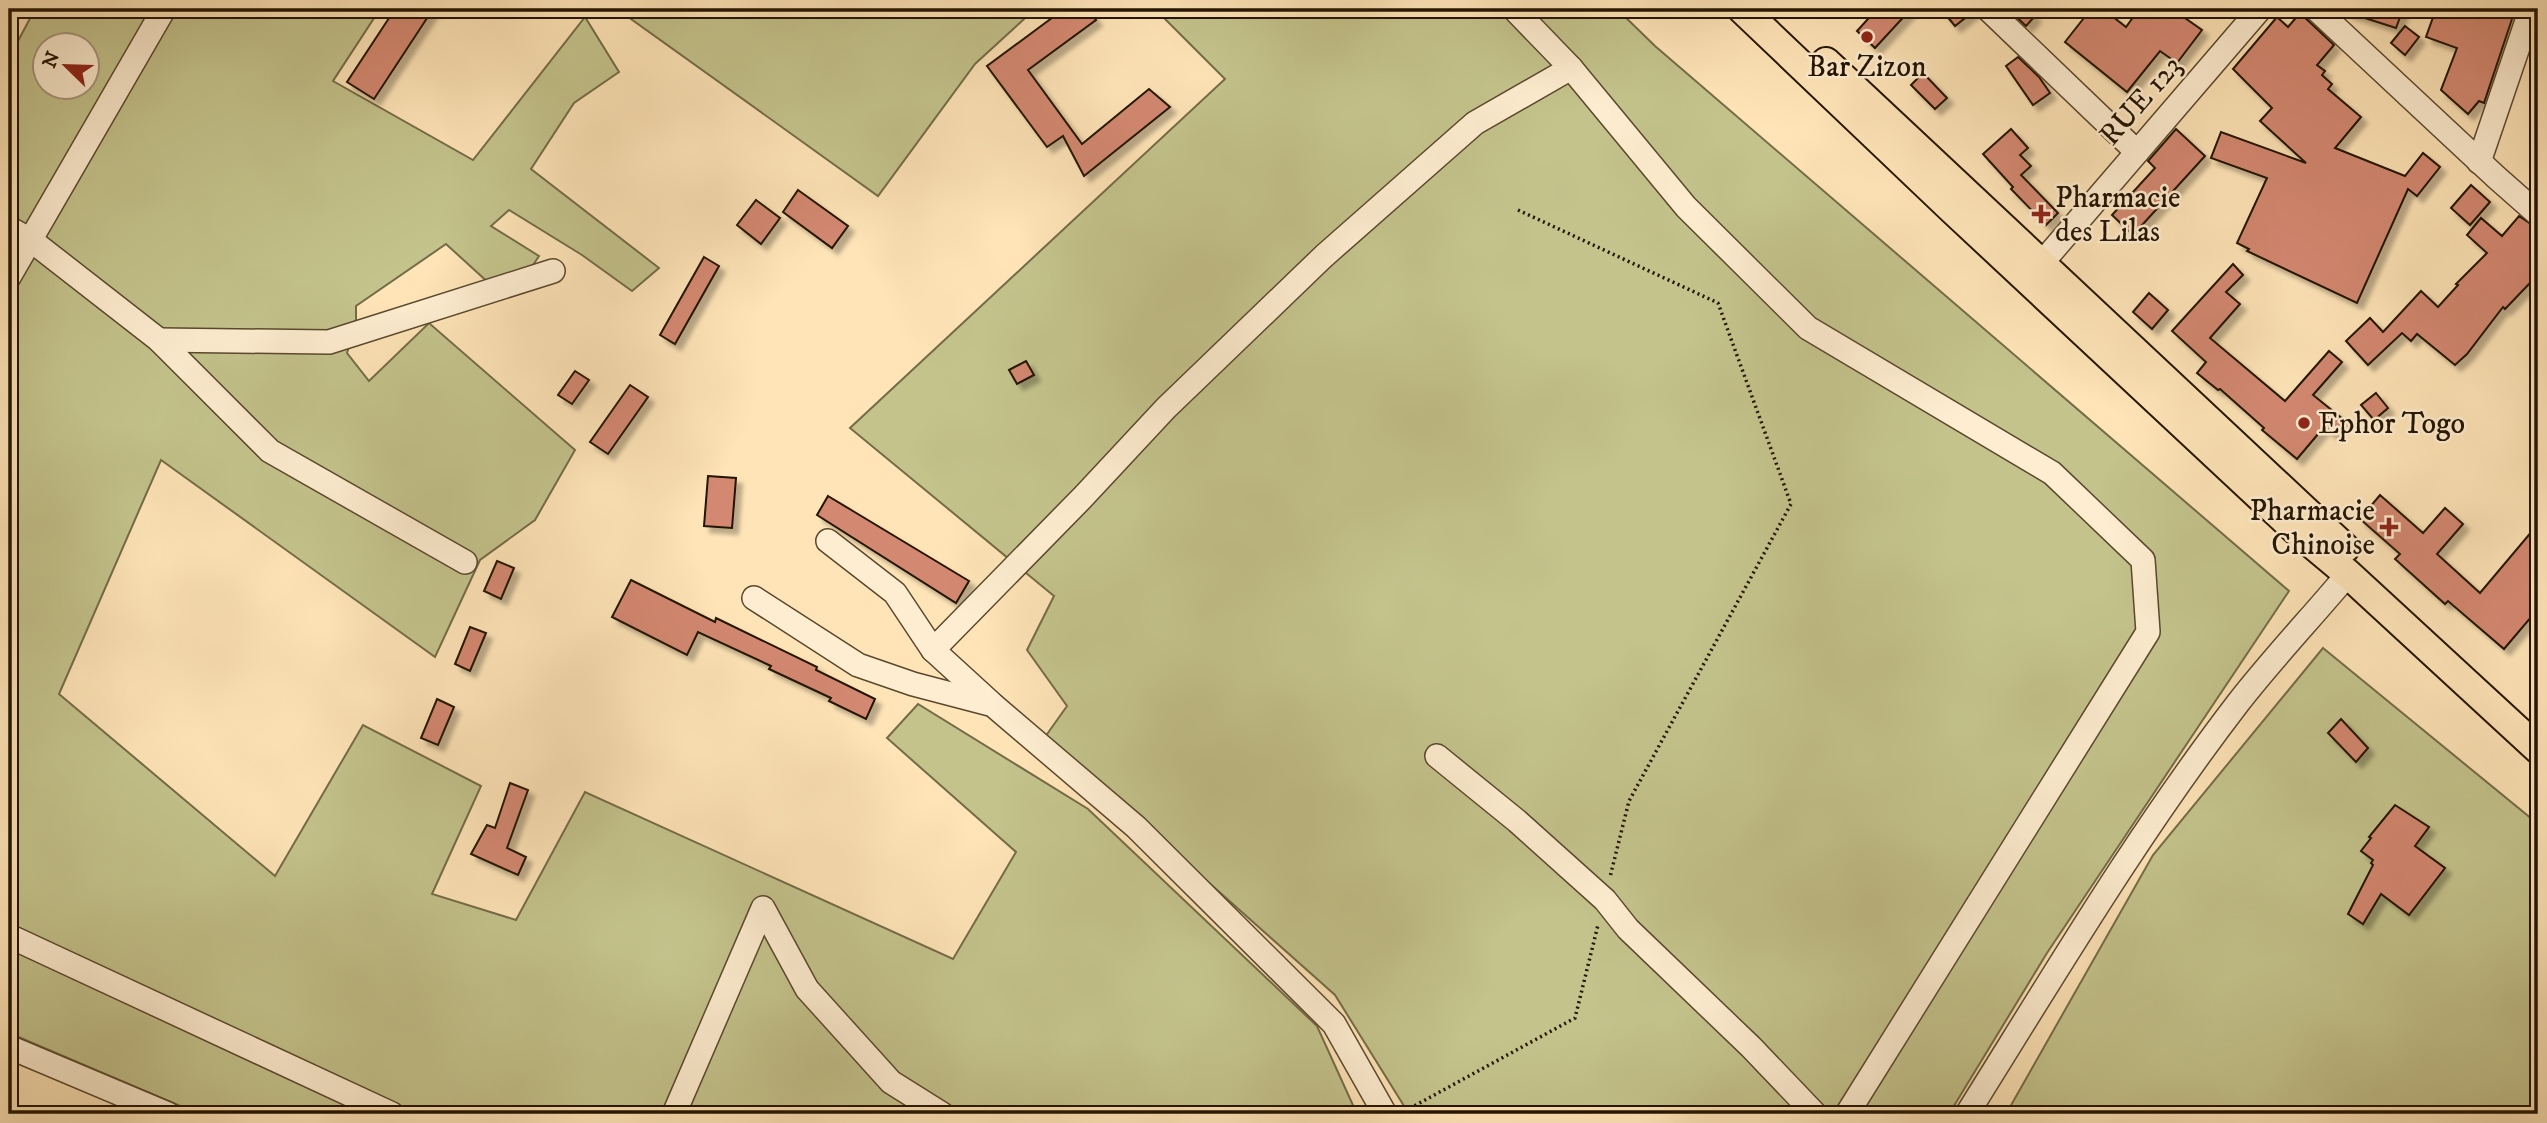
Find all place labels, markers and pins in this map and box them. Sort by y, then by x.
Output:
marker: Bar Zizon [1859,29,1875,45]
place label: Bar Zizon [1807,49,1927,86]
place label: Pharmacie des Lilas [2055,180,2180,251]
marker: Pharmacie des Lilas [2033,206,2049,222]
place label: Ephor Togo [2318,406,2465,443]
marker: Ephor Togo [2296,415,2312,431]
place label: Pharmacie Chinoise [2250,493,2375,564]
marker: Pharmacie Chinoise [2381,519,2397,535]

